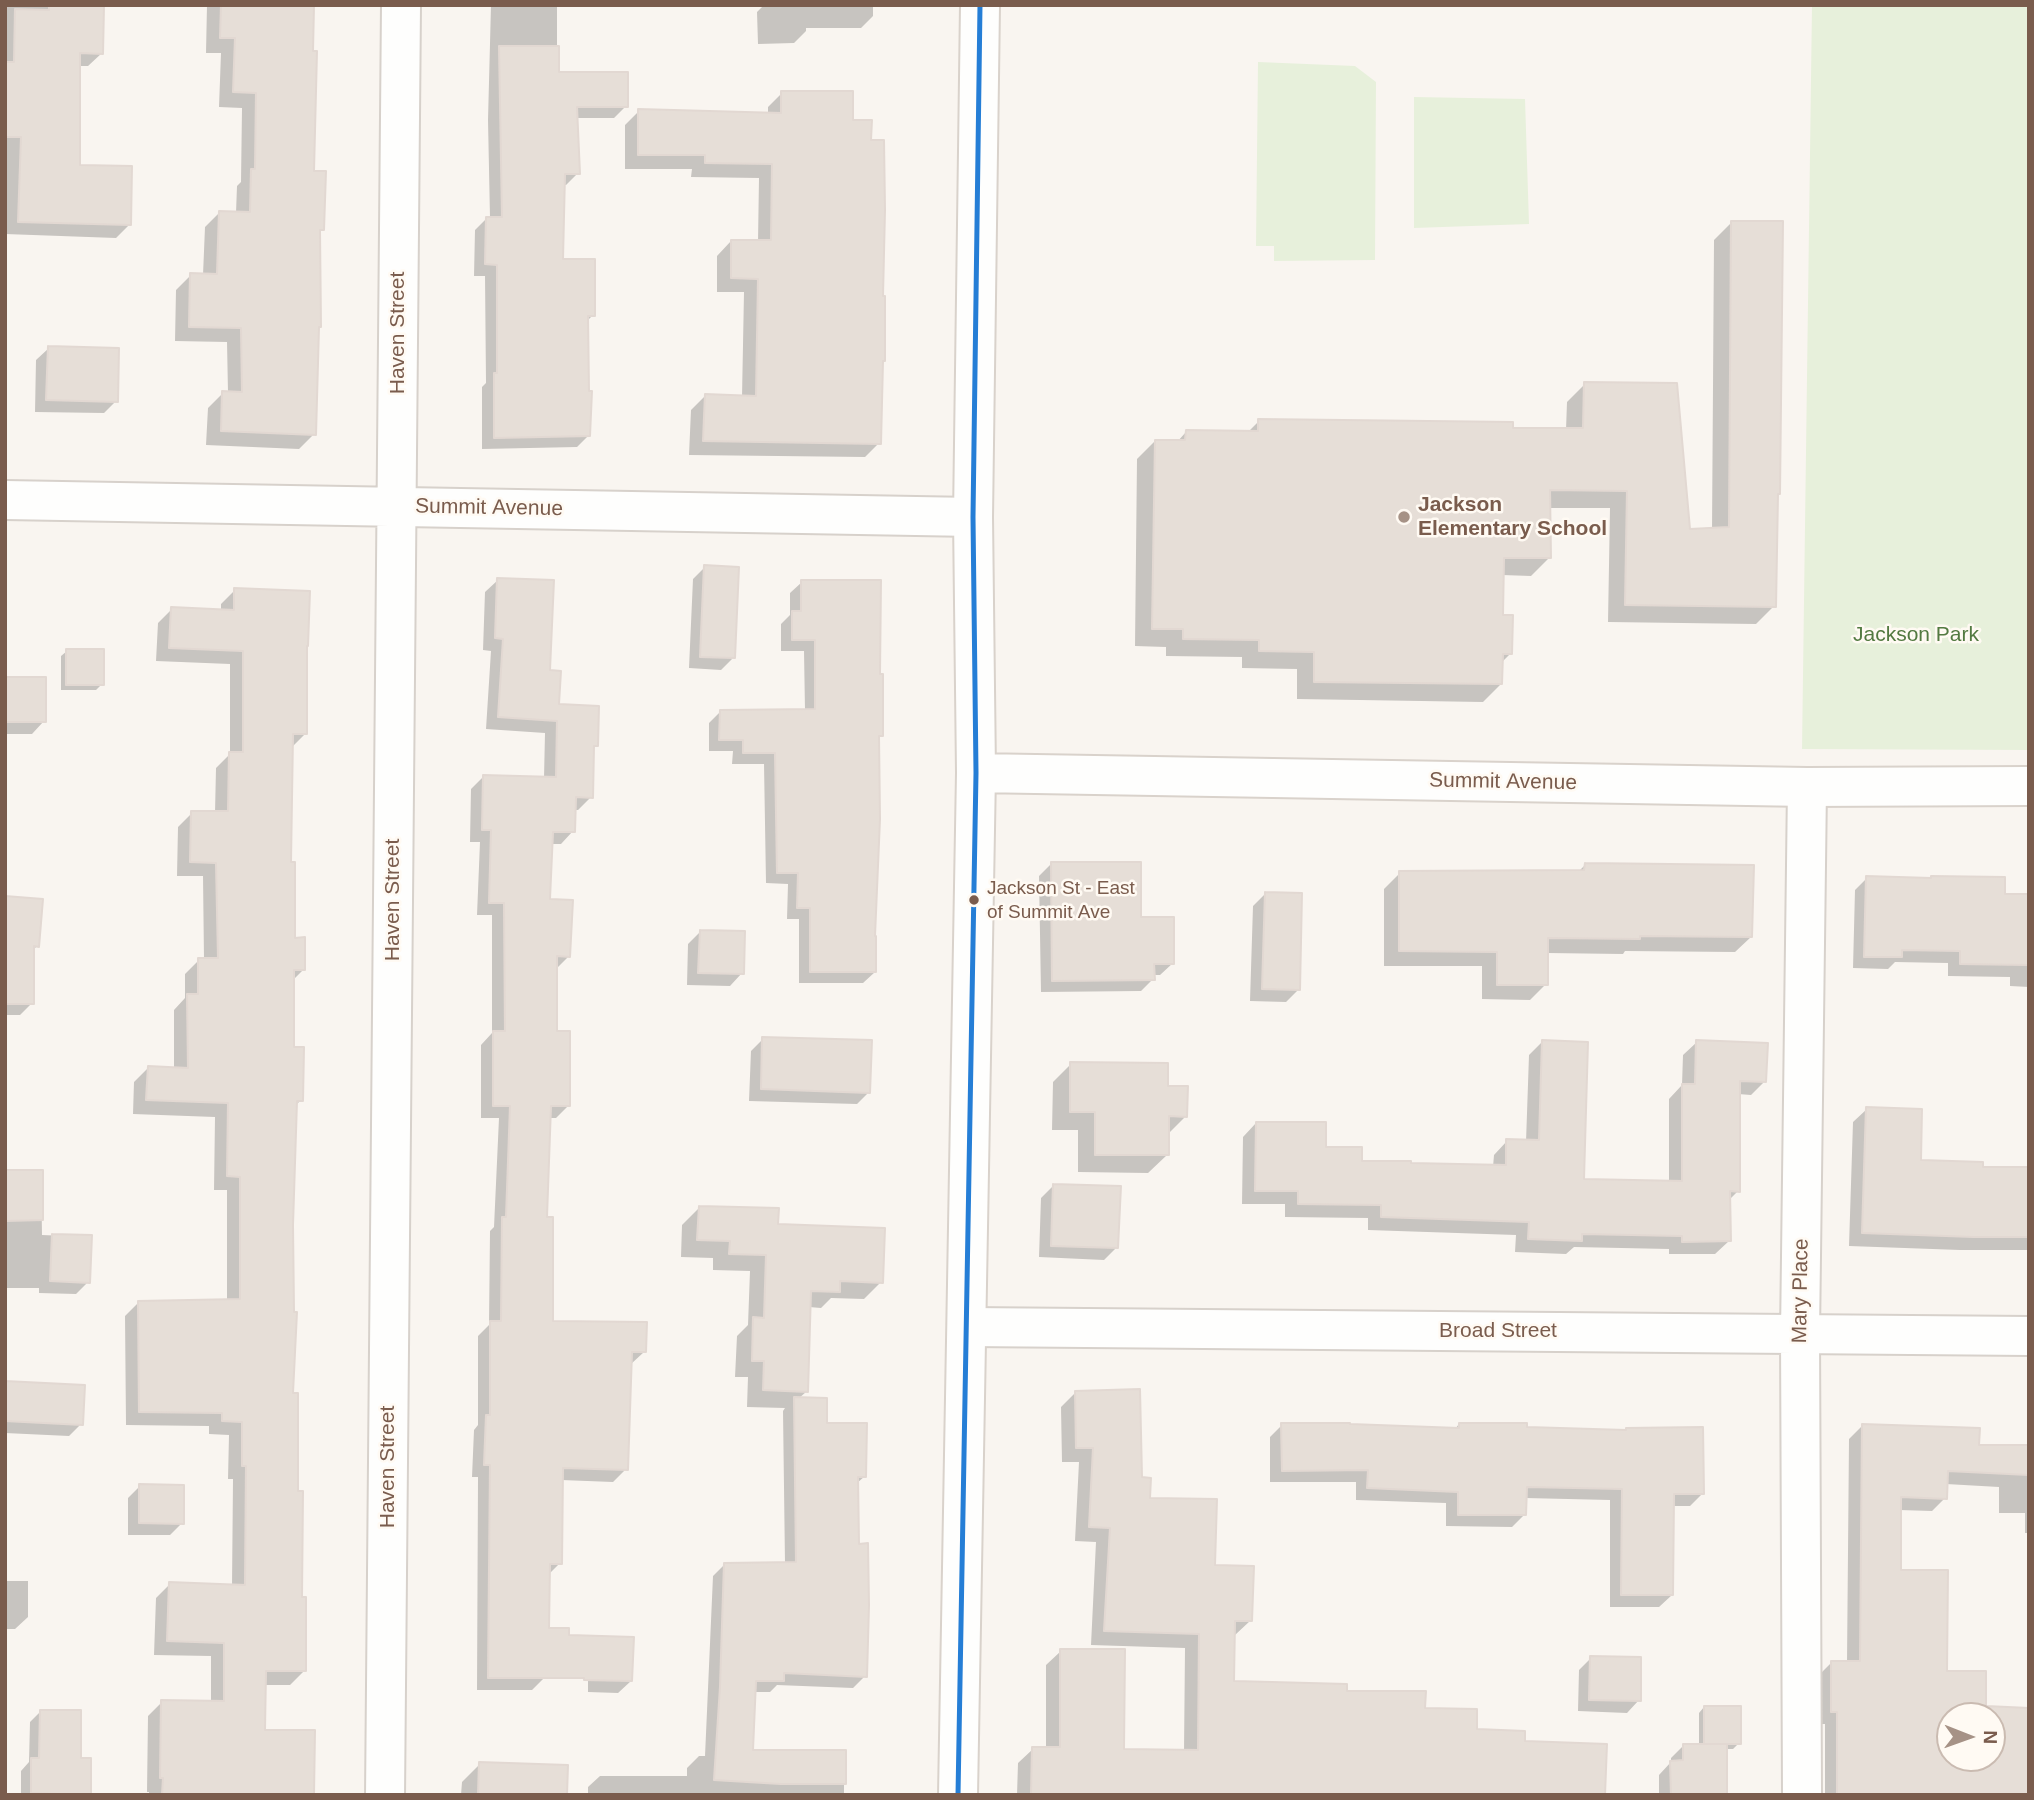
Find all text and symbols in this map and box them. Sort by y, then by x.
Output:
street label: Haven Street [385,272,411,394]
place label: Jackson Elementary School [1418,492,1607,542]
street label: Summit Avenue [415,494,563,522]
marker: Jackson Elementary School [1396,509,1412,525]
park label: Jackson Park [1853,622,1979,648]
street label: Summit Avenue [1429,768,1577,796]
street label: Haven Street [380,839,406,961]
place label: Jackson St - East of Summit Ave [987,878,1135,922]
marker: Jackson St - East of Summit Ave [967,893,981,907]
street label: Mary Place [1787,1238,1815,1344]
street label: Broad Street [1439,1318,1557,1344]
street label: Haven Street [375,1406,401,1528]
north arrow [1936,1702,2006,1772]
text: N [1980,1730,2001,1744]

